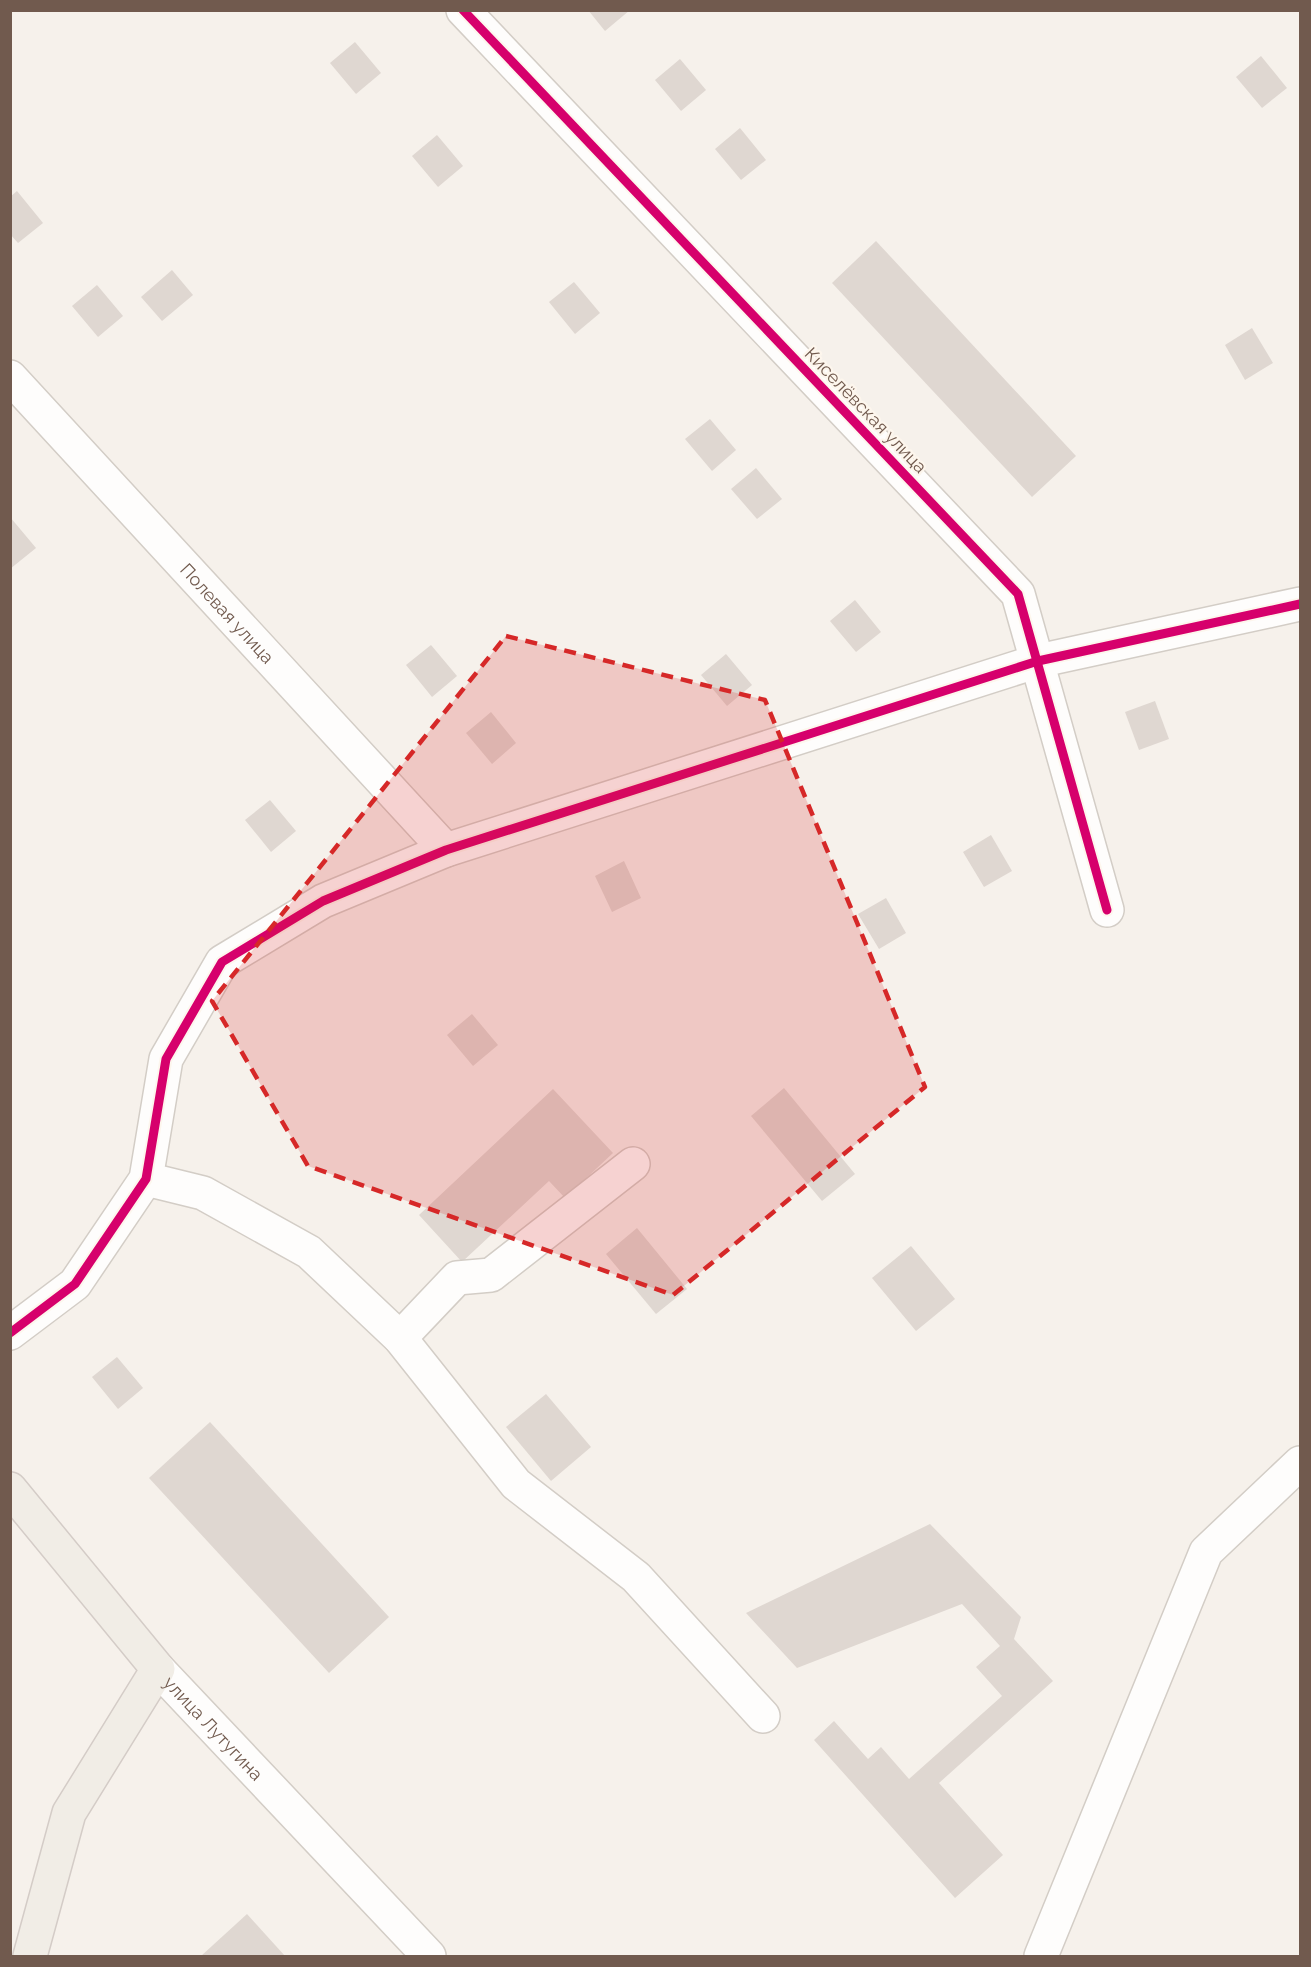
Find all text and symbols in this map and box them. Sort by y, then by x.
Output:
street label: Киселёвская улица [801,343,931,477]
street label: Полевая улица [176,559,279,667]
street label: улица Лутугина [160,1672,268,1784]

